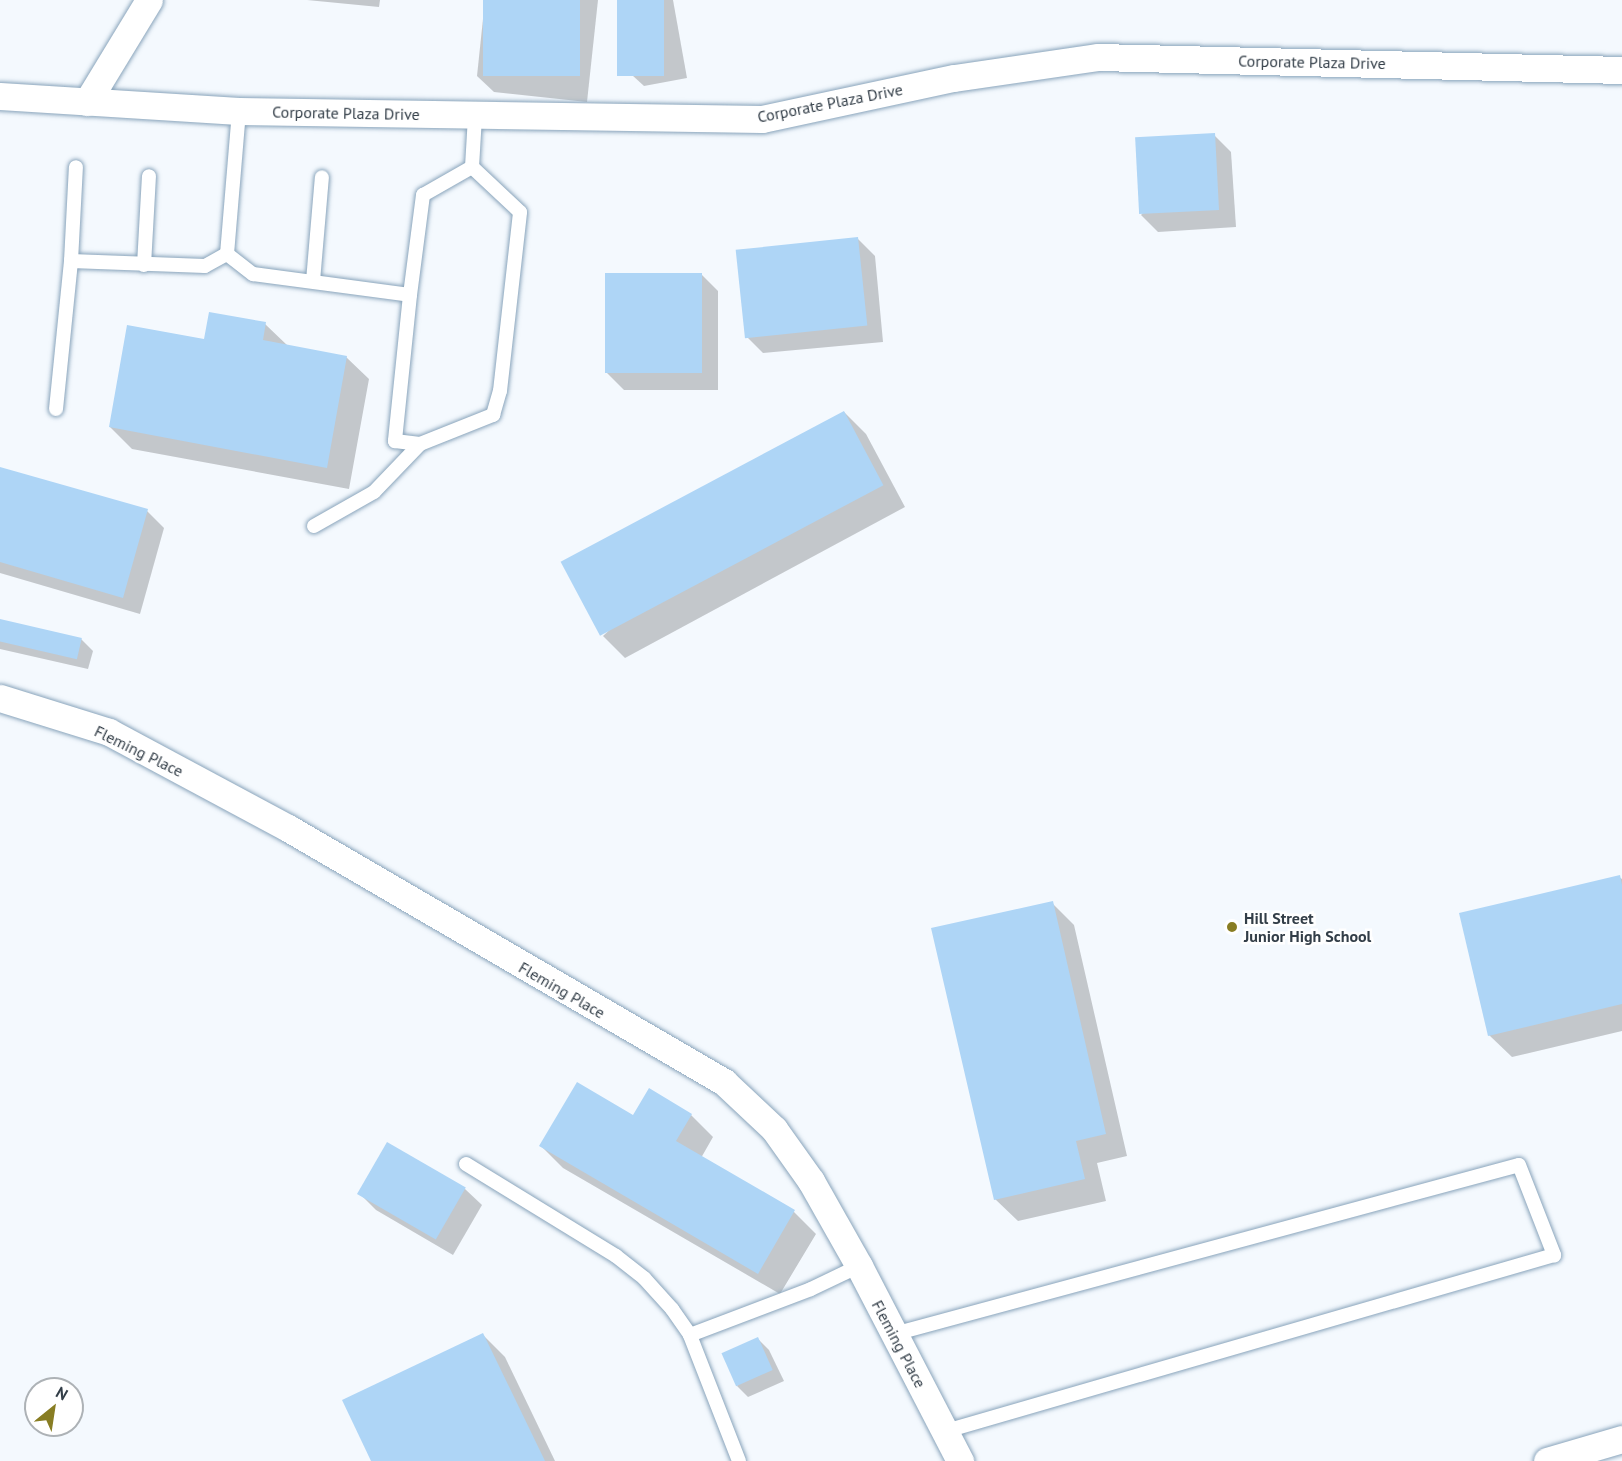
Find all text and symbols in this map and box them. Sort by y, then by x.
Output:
street label: Corporate Plaza Drive [1238,51,1386,73]
street label: Corporate Plaza Drive [756,79,904,127]
street label: Corporate Plaza Drive [272,102,420,124]
street label: Fleming Place [91,721,187,781]
place label: Hill Street Junior High School [1244,908,1371,946]
marker: Hill Street Junior High School [1225,920,1239,934]
street label: Fleming Place [515,958,609,1022]
street label: Fleming Place [868,1297,930,1391]
north arrow [24,1377,84,1437]
text: N [52,1382,72,1404]

